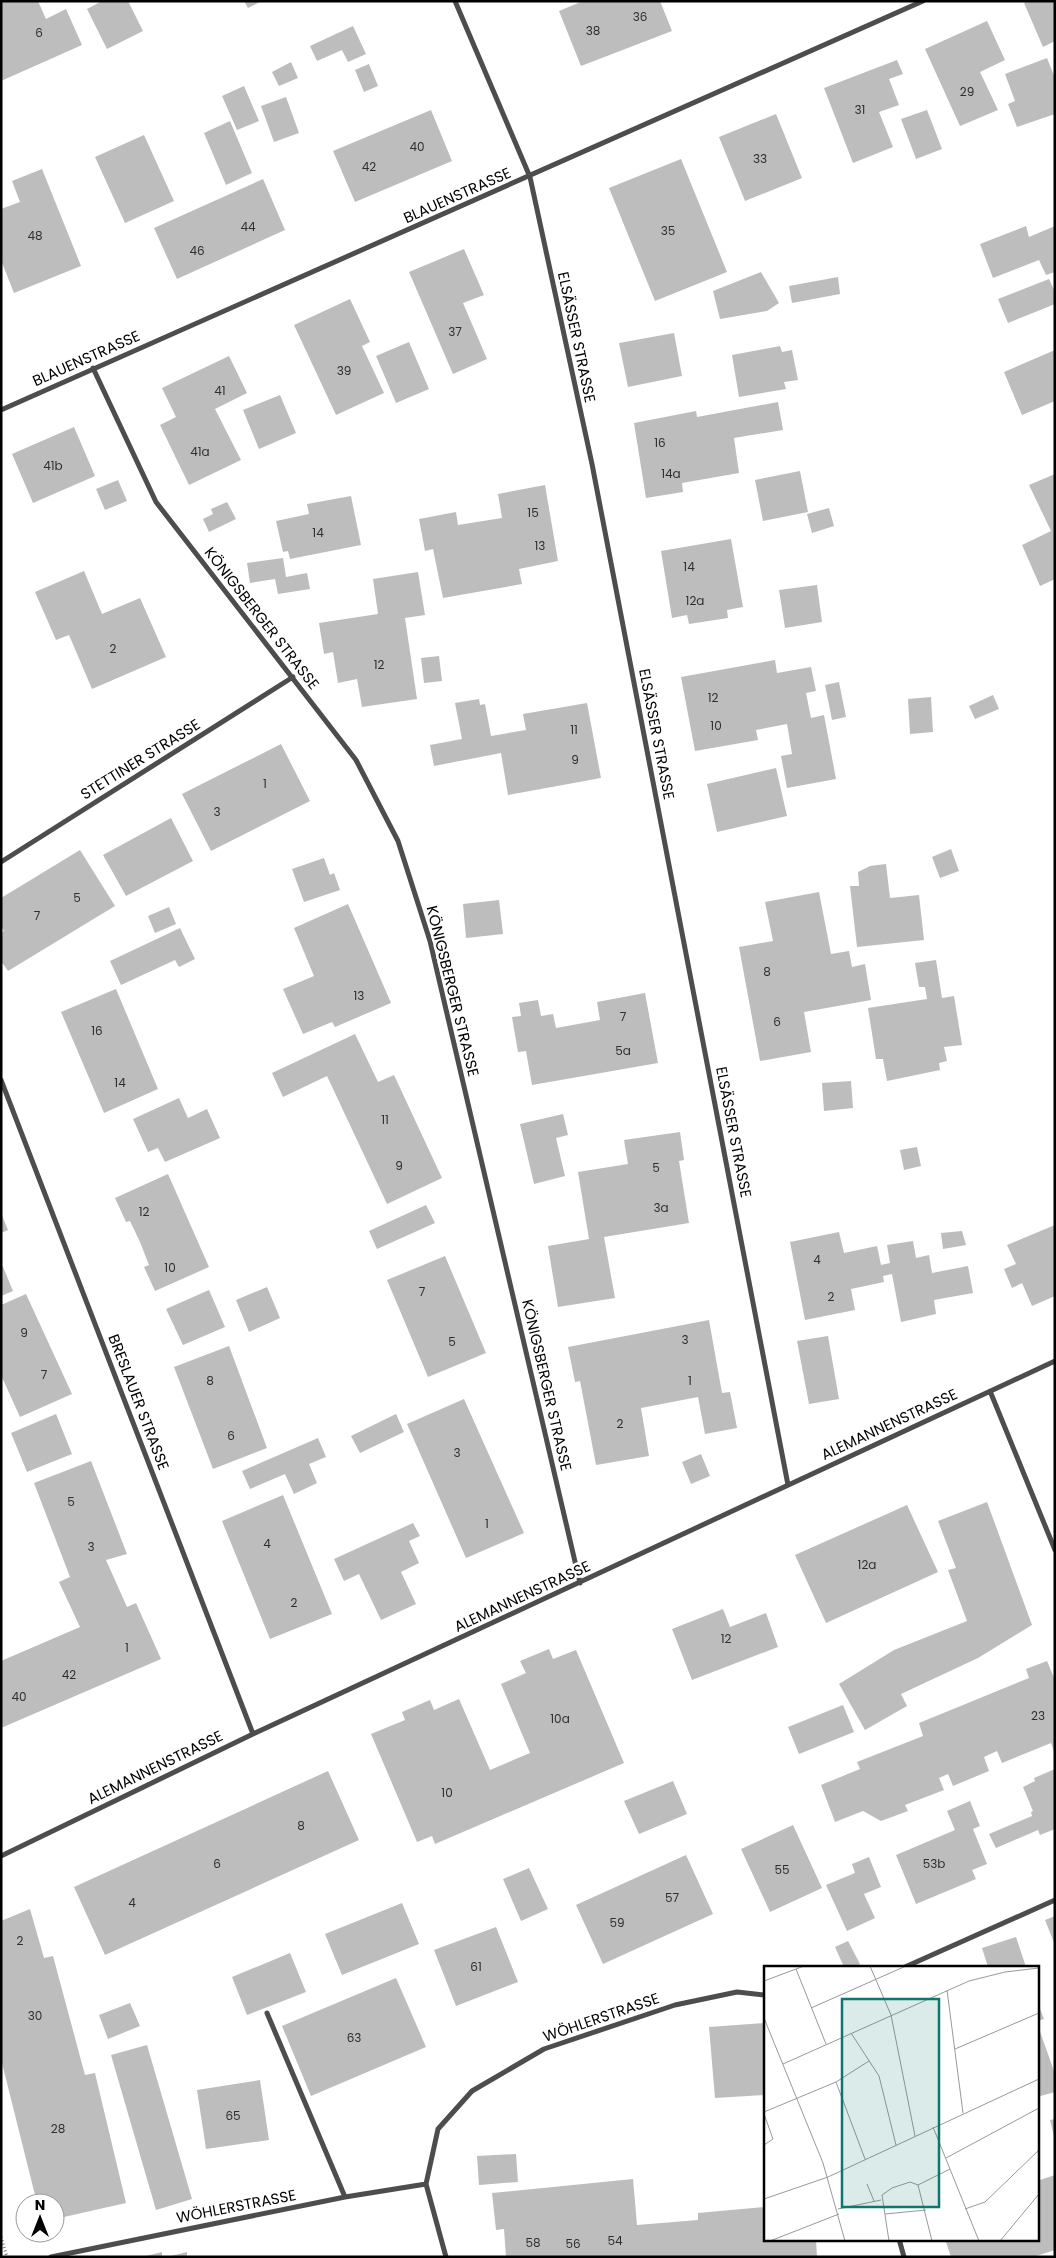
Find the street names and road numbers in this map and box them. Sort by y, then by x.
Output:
street label: BLAUENSTRASSE [400,162,514,228]
street label: ELSÄSSER STRASSE [553,270,601,404]
street label: BLAUENSTRASSE [29,325,143,391]
street label: KÖNIGSBERGER STRASSE [200,542,324,694]
street label: ELSÄSSER STRASSE [634,667,680,801]
street label: STETTINER STRASSE [76,714,204,804]
street label: KÖNIGSBERGER STRASSE [422,903,484,1079]
street label: ELSÄSSER STRASSE [711,1065,757,1199]
street label: KÖNIGSBERGER STRASSE [517,1297,577,1473]
street label: BRESLAUER STRASSE [103,1331,175,1473]
street label: ALEMANNENSTRASSE [817,1383,961,1465]
street label: ALEMANNENSTRASSE [450,1555,594,1637]
street label: ALEMANNENSTRASSE [84,1725,226,1809]
street label: WÖHLERSTRASSE [540,1987,662,2047]
street label: WÖHLERSTRASSE [174,2184,298,2228]

